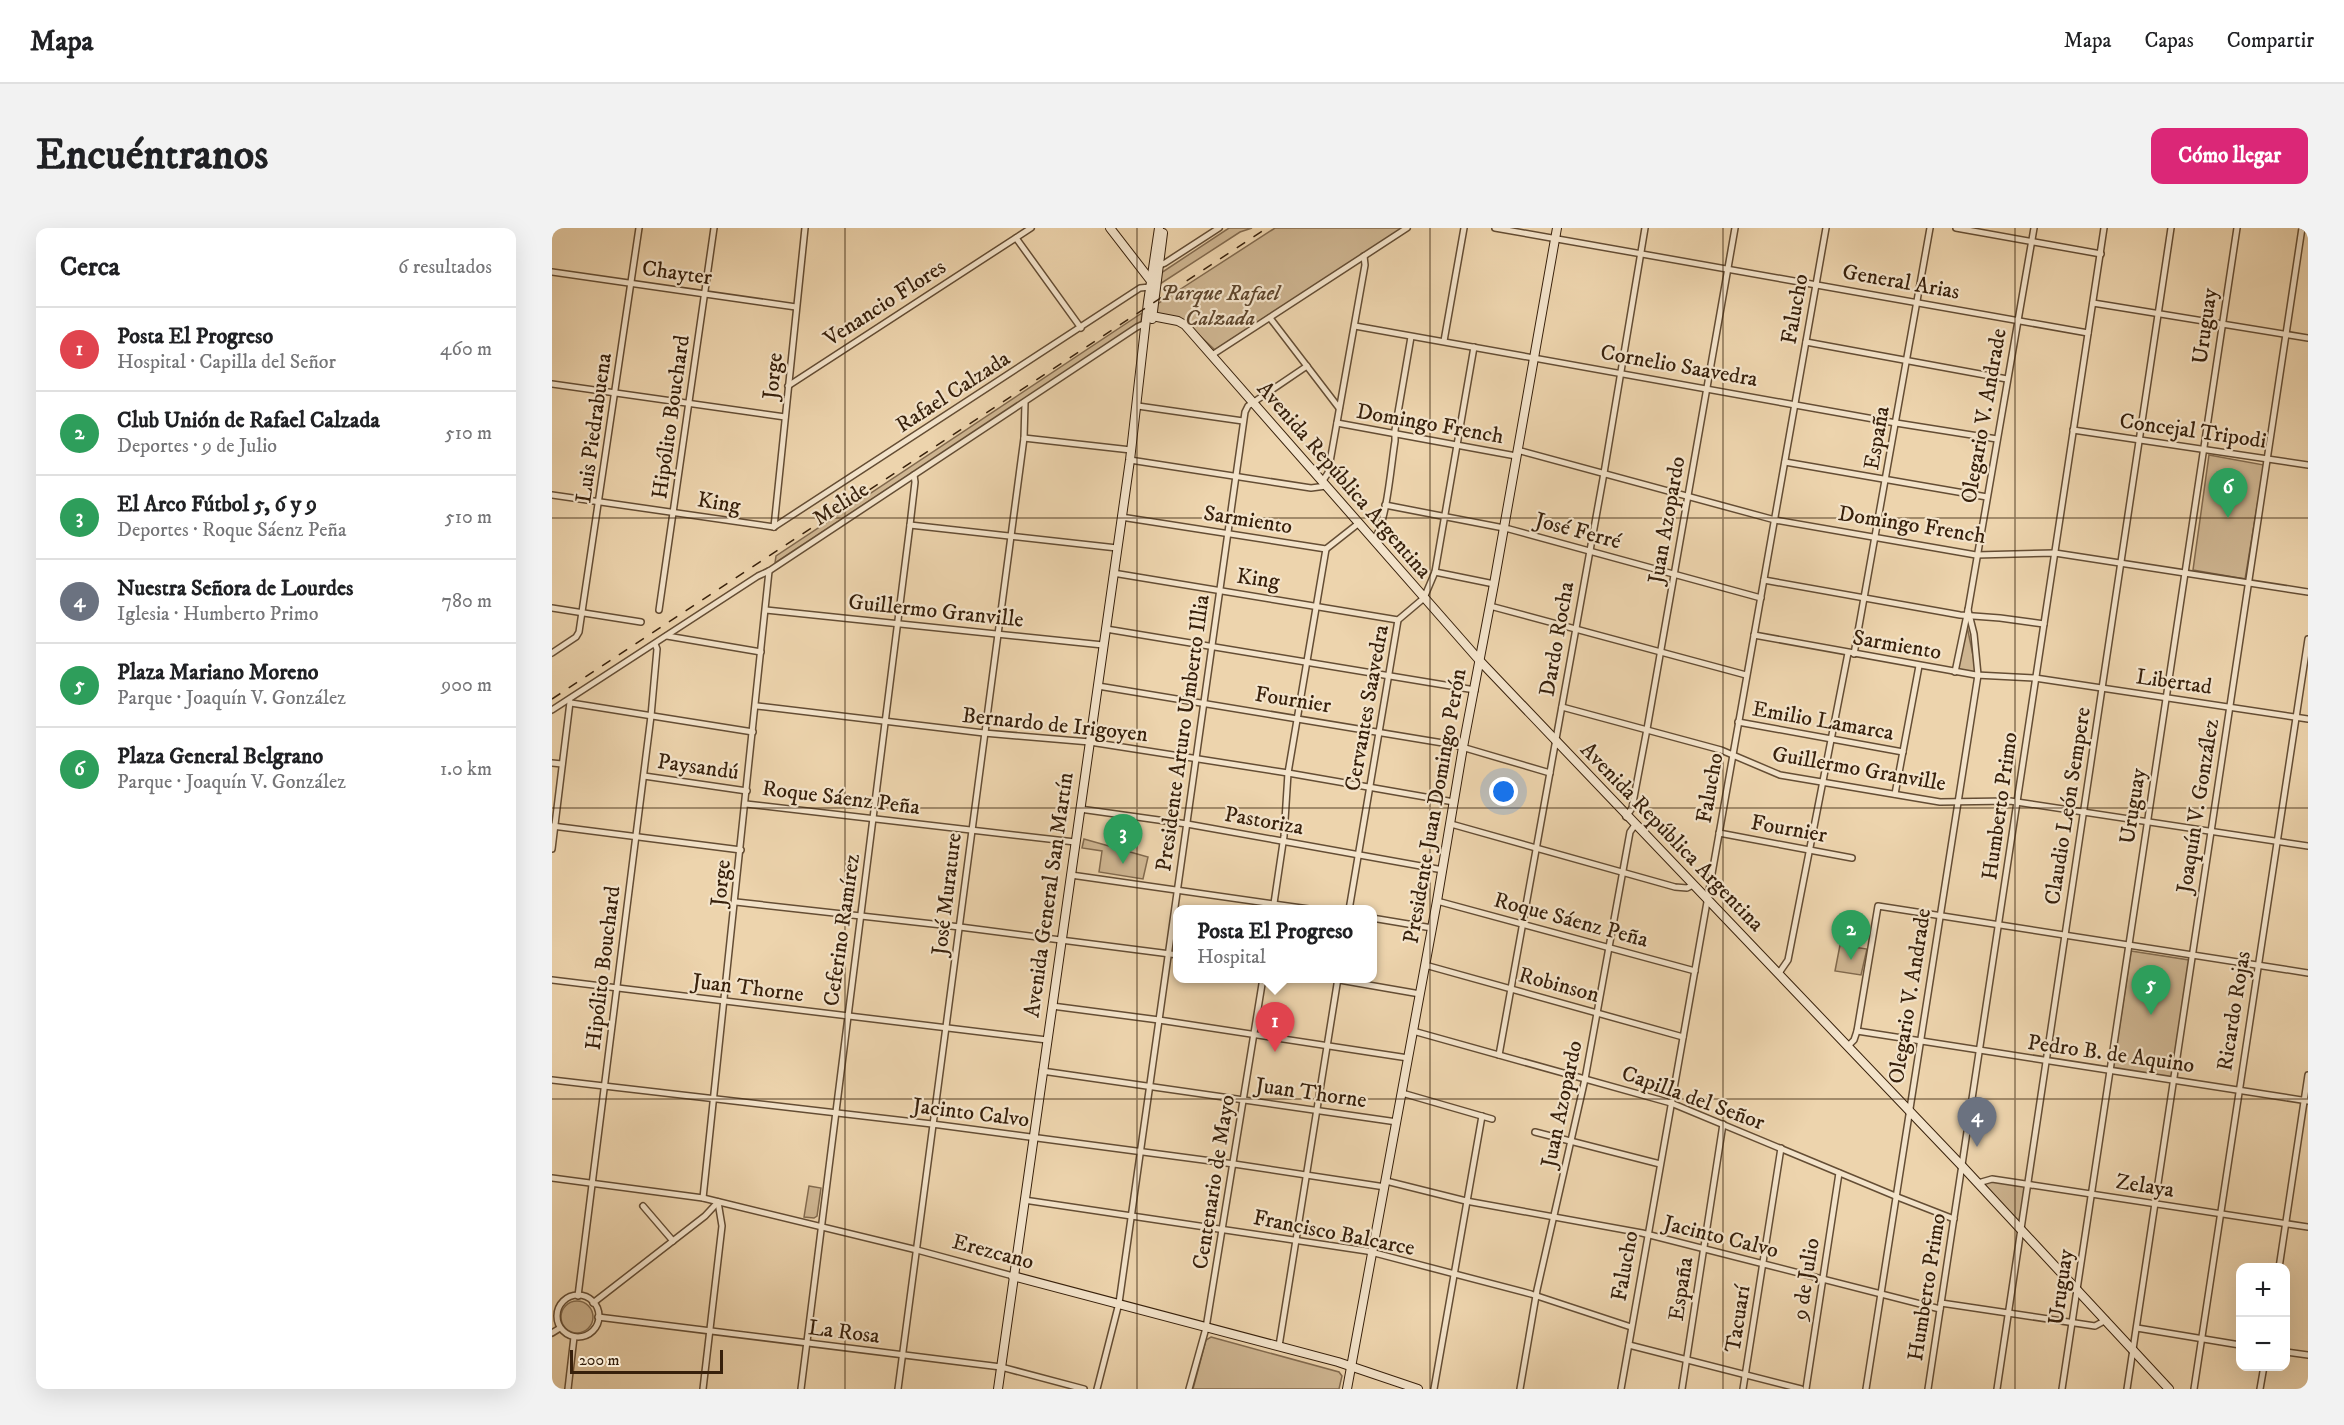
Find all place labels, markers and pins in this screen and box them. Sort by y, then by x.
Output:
pin: 6 [2208,468,2248,518]
pin: 3 [1104,814,1142,864]
pin: 2 [1832,910,1870,960]
pin: 5 [2132,966,2170,1015]
pin: 1 [1256,1002,1294,1052]
pin: 4 [1958,1098,1996,1147]

